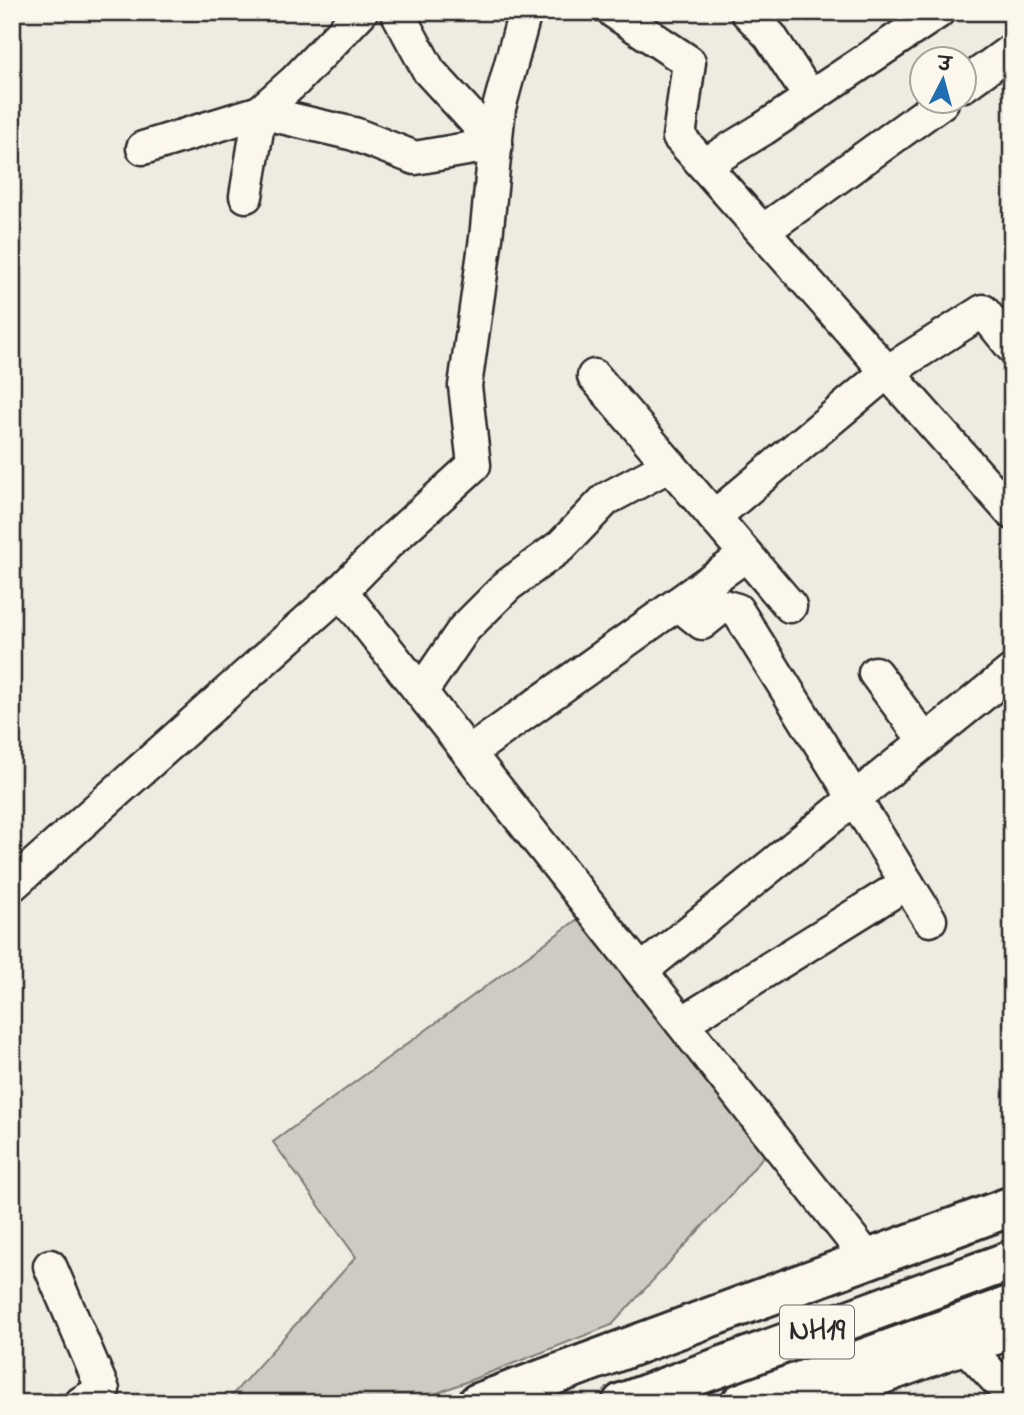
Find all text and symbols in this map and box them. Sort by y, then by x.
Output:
north arrow [908,46,978,116]
text: उ [935,51,955,80]
road number: NH19 [780,1306,854,1358]

